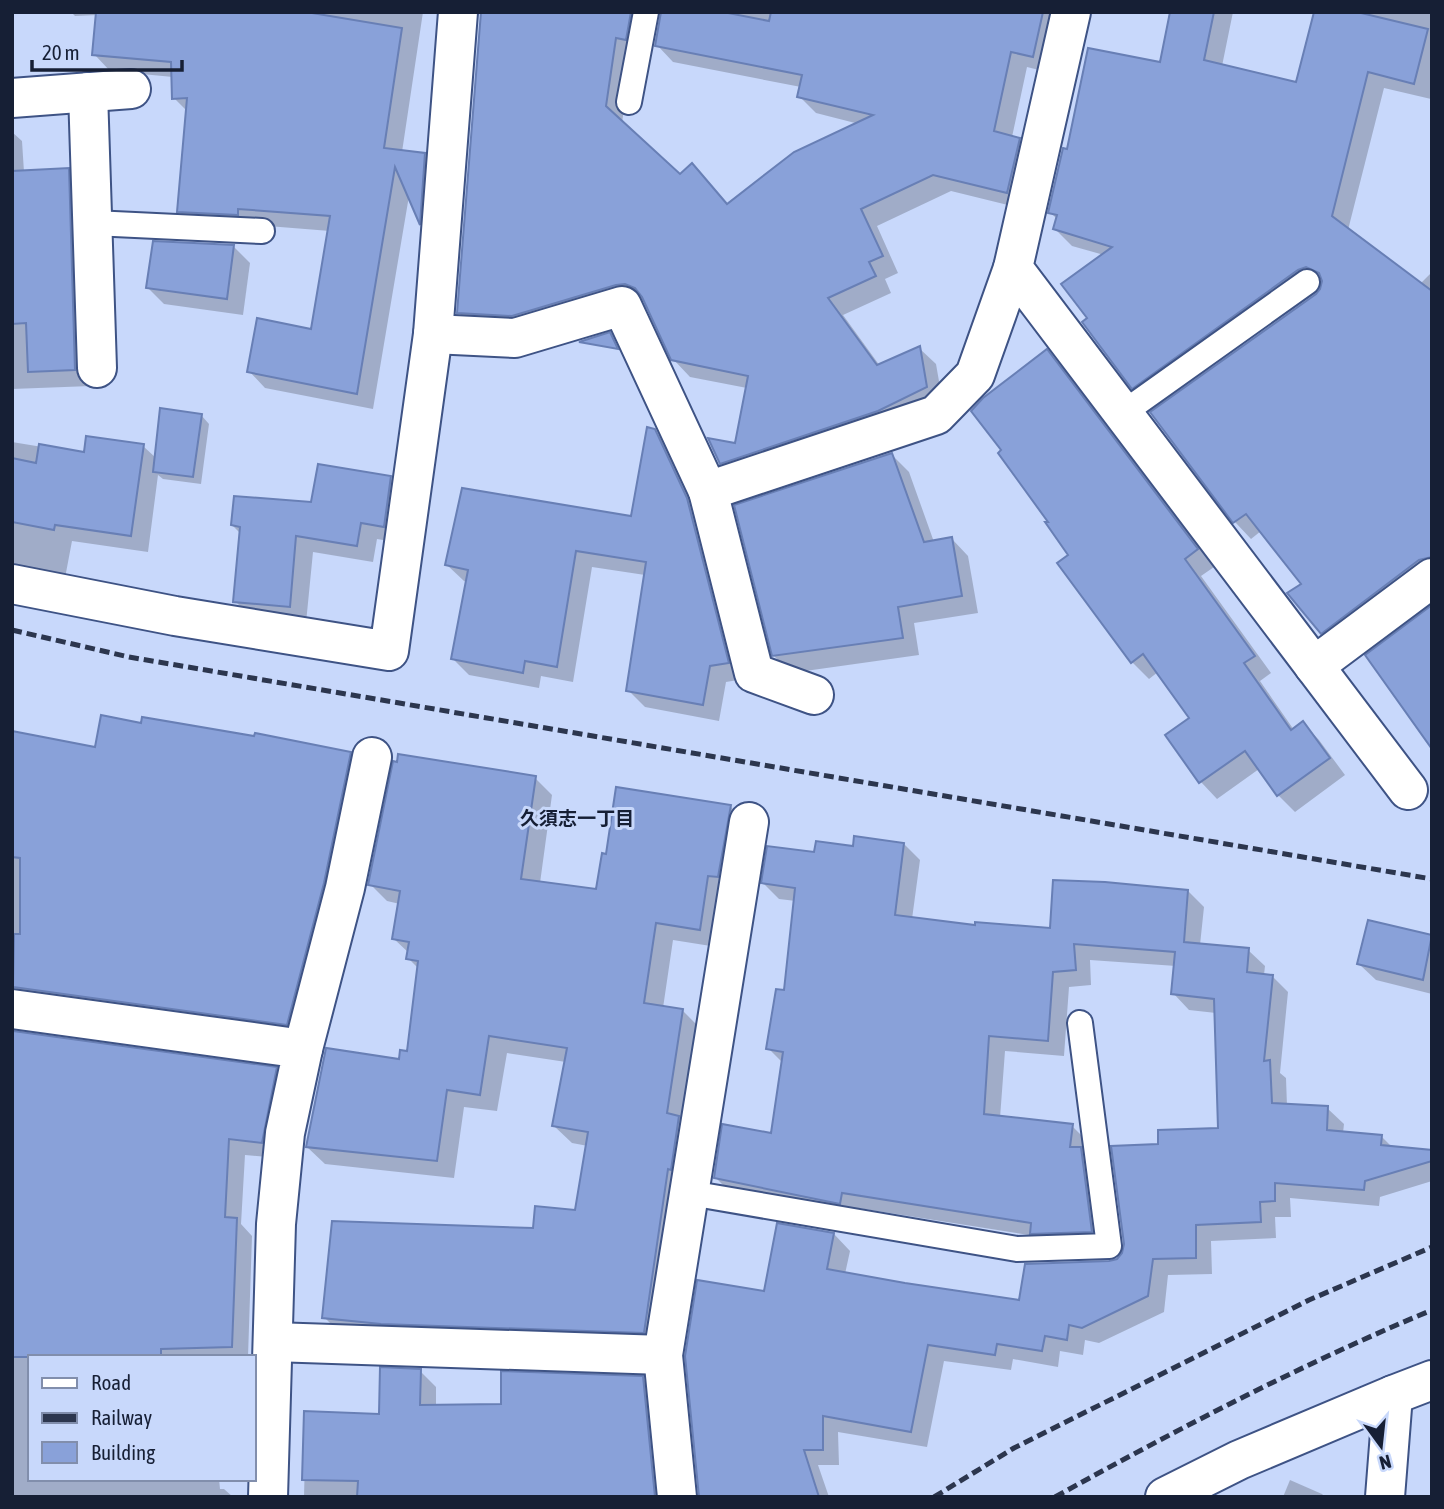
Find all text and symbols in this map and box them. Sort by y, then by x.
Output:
scale bar [32,28,182,72]
text: 20 m [42,40,80,64]
district label: 久須志一丁目 [520,807,634,829]
legend [28,1355,256,1481]
text: Road [91,1370,131,1394]
text: Railway [91,1405,153,1429]
north arrow [1346,1411,1416,1481]
text: Building [91,1440,155,1464]
text: N [1377,1450,1394,1474]

